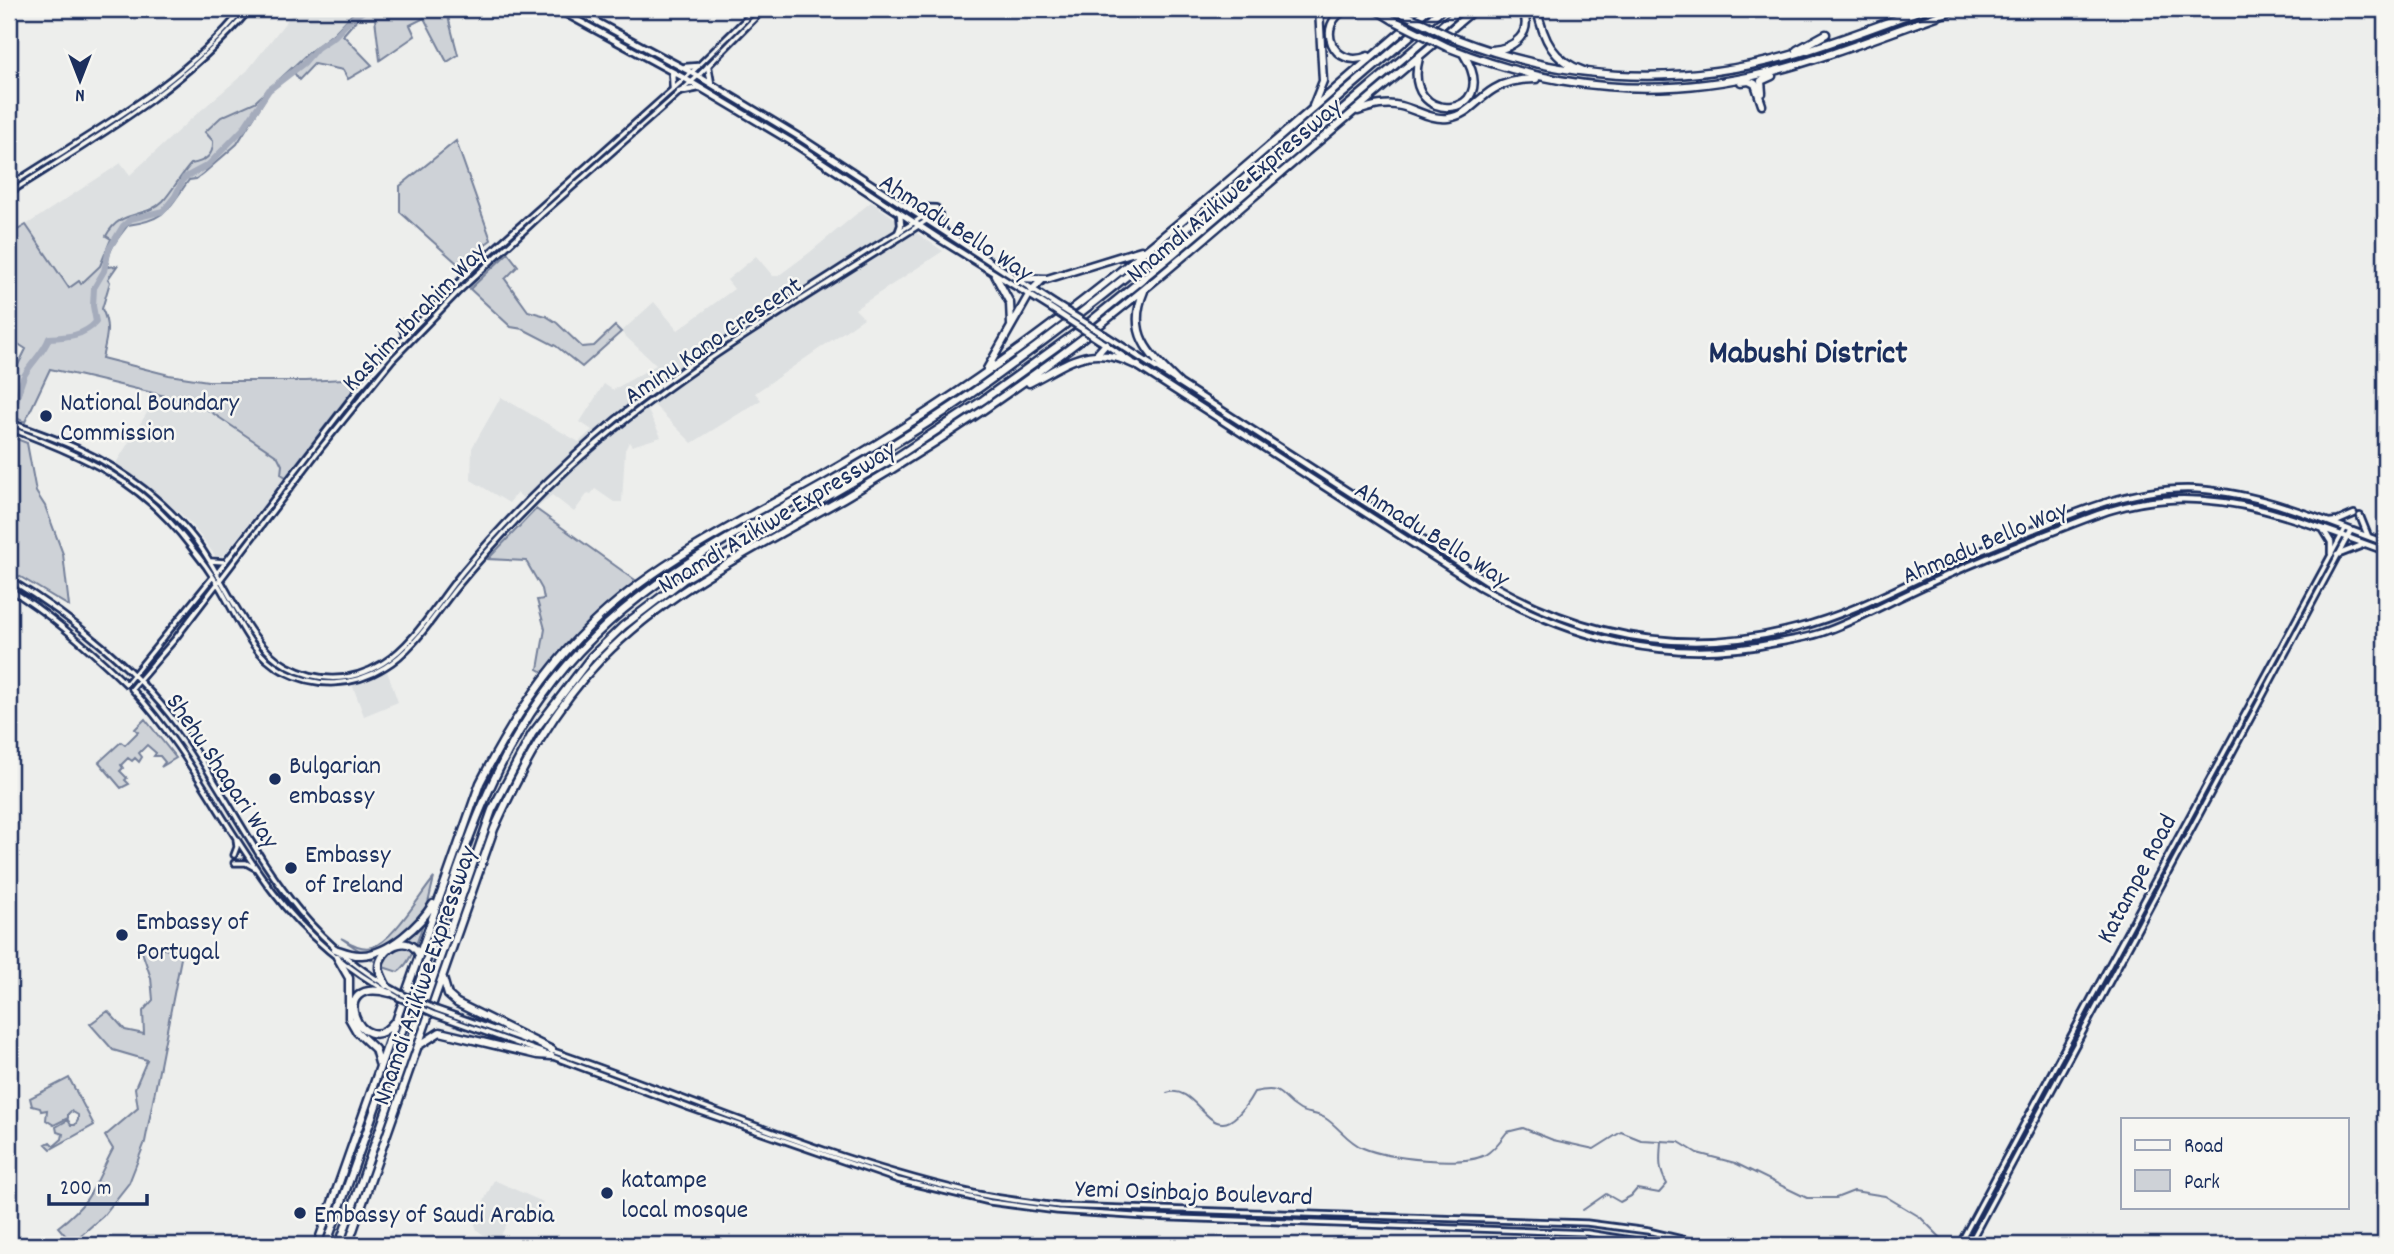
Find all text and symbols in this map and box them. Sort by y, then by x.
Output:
north arrow [46,46,116,116]
text: N [75,80,85,107]
street label: Nnamdi Azikiwe Expressway [1119,90,1352,293]
street label: Ahmadu Bello Way [871,165,1040,293]
street label: Kashim Ibrahim Way [335,235,497,401]
street label: Aminu Kano Crescent [617,268,811,415]
district label: Mabushi District [1709,332,1908,379]
place label: National Boundary Commission [60,386,239,453]
marker: National Boundary Commission [38,408,54,424]
street label: Nnamdi Azikiwe Expressway [652,433,904,605]
street label: Ahmadu Bello Way [1346,473,1516,599]
street label: Ahmadu Bello Way [1897,492,2074,596]
street label: Shehu Shagari Way [155,687,287,858]
place label: Bulgarian embassy [289,749,381,816]
marker: Bulgarian embassy [267,771,283,787]
street label: Katampe Road [2088,808,2188,951]
place label: Embassy of Ireland [305,838,403,905]
street label: Nnamdi Azikiwe Expressway [365,841,488,1111]
marker: Embassy of Ireland [283,860,299,876]
place label: Embassy of Portugal [136,905,249,972]
marker: Embassy of Portugal [114,927,130,943]
legend [2121,1118,2348,1208]
text: Road [2184,1133,2223,1163]
scale bar [49,1163,147,1207]
place label: katampe local mosque [621,1163,748,1230]
text: Park [2184,1169,2220,1199]
street label: Yemi Osinbajo Boulevard [1075,1172,1313,1217]
text: 200 m [60,1175,111,1205]
marker: katampe local mosque [599,1185,615,1201]
place label: Embassy of Saudi Arabia [314,1198,555,1235]
marker: Embassy of Saudi Arabia [292,1205,308,1221]

